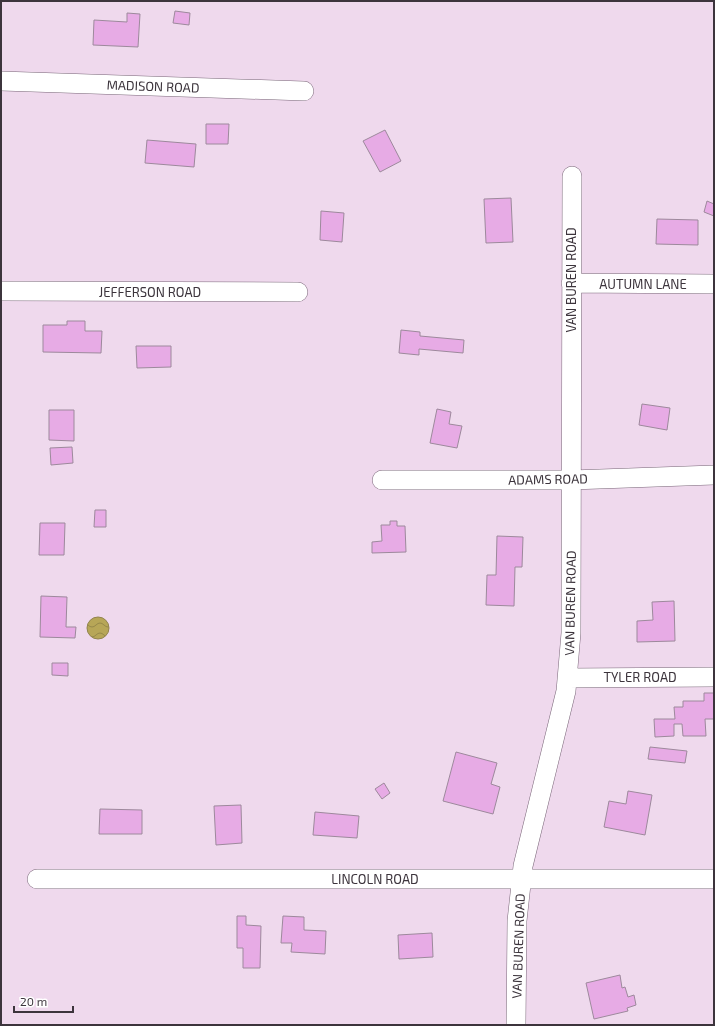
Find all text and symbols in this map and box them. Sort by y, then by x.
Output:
street label: MADISON ROAD [106,76,200,96]
street label: VAN BUREN ROAD [563,227,579,333]
street label: AUTUMN LANE [599,276,687,292]
street label: JEFFERSON ROAD [99,284,201,300]
street label: ADAMS ROAD [508,470,588,488]
street label: VAN BUREN ROAD [561,550,579,656]
street label: TYLER ROAD [603,669,677,685]
street label: LINCOLN ROAD [331,871,419,887]
street label: VAN BUREN ROAD [508,893,528,999]
scale bar [14,988,73,1014]
text: 20 m [20,994,47,1008]

